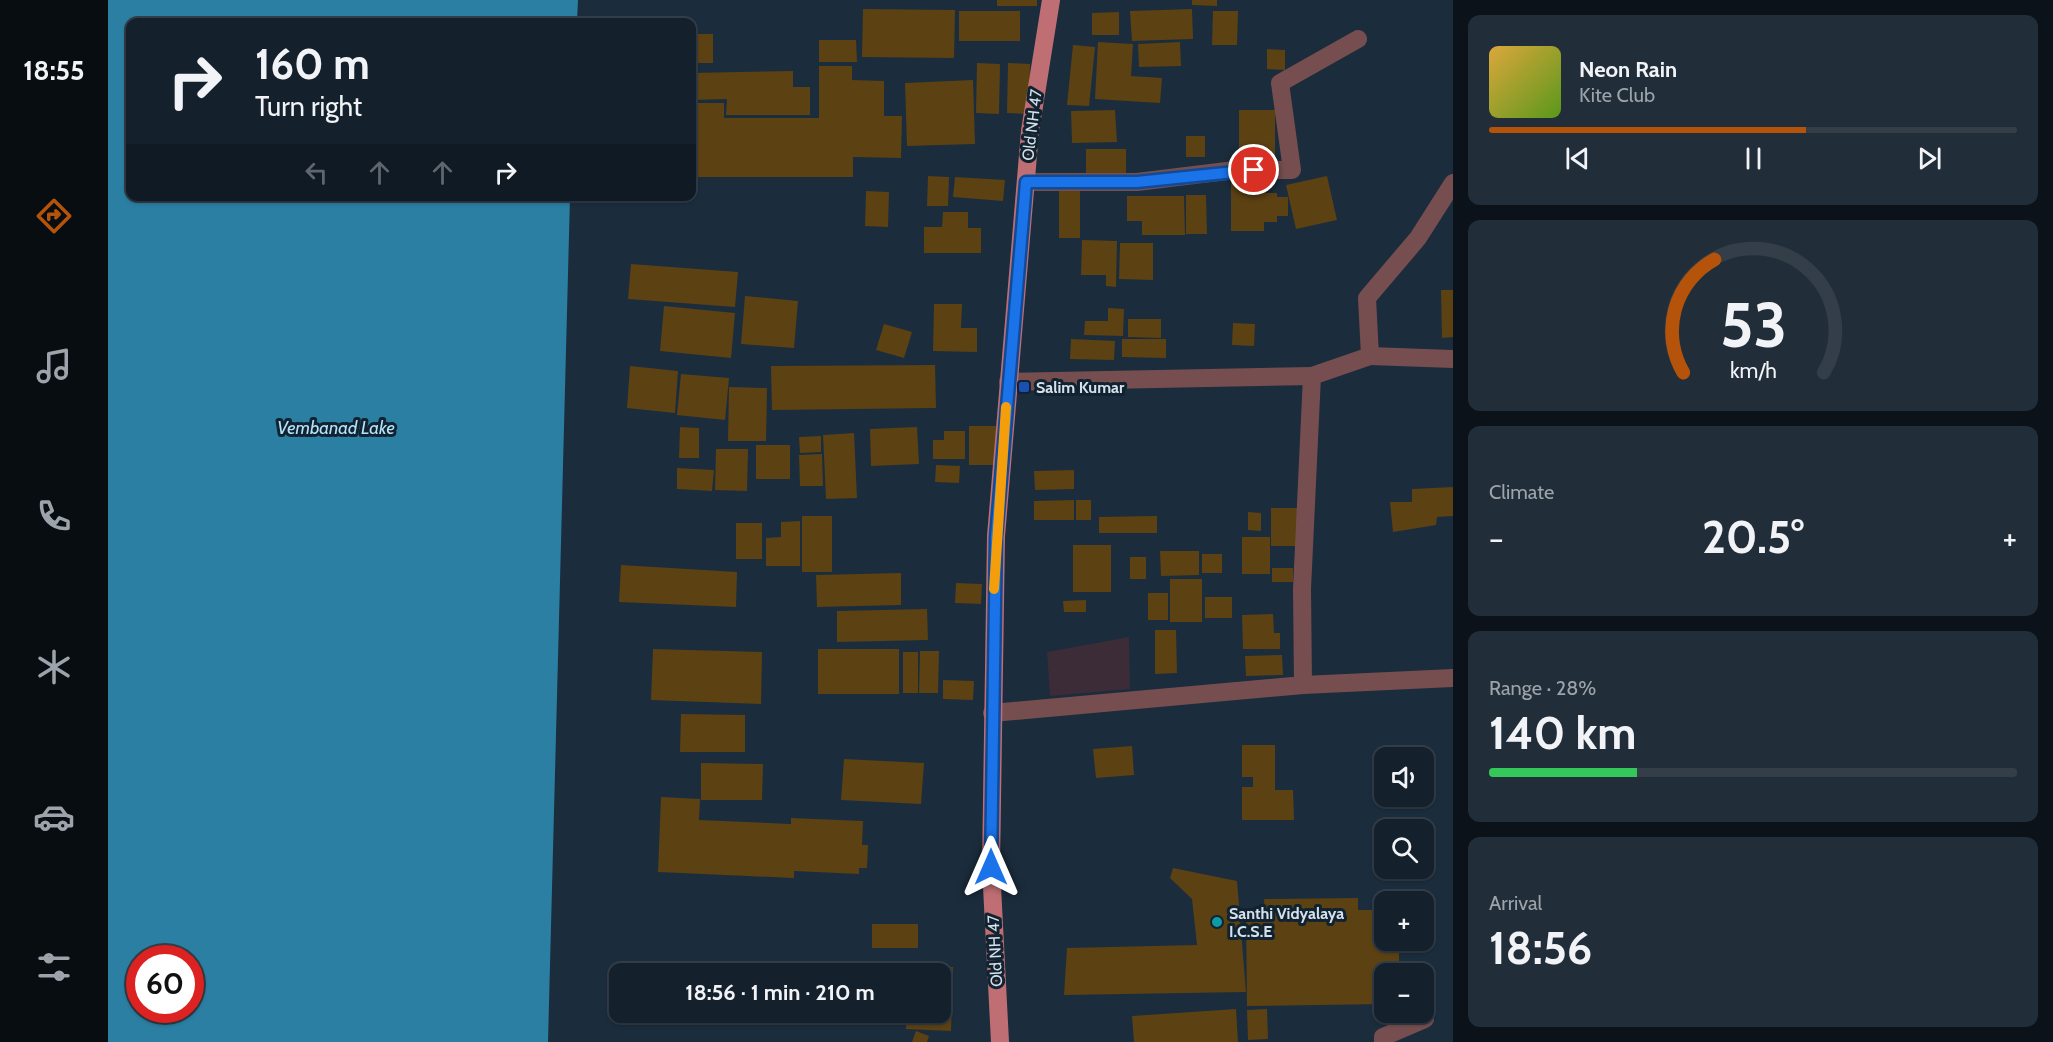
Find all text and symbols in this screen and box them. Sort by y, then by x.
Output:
text: 160 m [255,38,370,90]
icon: right [156,42,234,120]
text: 18:55 [23,54,85,87]
text: Neon Rain [1579,56,1677,83]
text: Kite Club [1579,83,1655,107]
street label: Old NH 47 [1018,88,1046,162]
text: Turn right [255,90,362,123]
icon: previous [1561,142,1594,175]
icon: pause [1737,142,1770,175]
icon: next [1913,142,1946,175]
pin [1228,144,1279,195]
icon: arrive [1237,153,1270,186]
icon: left [300,156,333,189]
icon: ahead [363,156,396,189]
icon: ahead [426,156,459,189]
icon: right [489,156,522,189]
icon: directions [33,195,75,237]
text: 53 [1719,287,1787,363]
icon: music [33,345,75,387]
text: km/h [1730,357,1776,383]
place label: Salim Kumar [1036,378,1125,397]
marker: Salim Kumar [1017,380,1031,394]
water label: Vembanad Lake [277,417,395,439]
text: Climate [1489,480,1554,504]
icon: phone [33,495,75,537]
text: 20.5° [1702,510,1804,564]
text: − [1489,518,1504,558]
text: + [2002,518,2017,558]
icon: climate [33,646,75,688]
text: Range · 28% [1489,676,1596,700]
text: 140 km [1489,706,1636,760]
map controls [1374,747,1434,1023]
button: sound [1374,747,1434,807]
icon: car [33,796,75,838]
button: search [1374,819,1434,879]
position arrow [959,835,1023,899]
button: + [1374,891,1434,951]
text: Arrival [1489,891,1542,915]
place label: Santhi Vidyalaya I.C.S.E [1229,904,1344,941]
street label: Old NH 47 [984,915,1006,987]
marker: Santhi Vidyalaya I.C.S.E [1210,915,1224,929]
text: 18:56 [1489,921,1592,975]
speed limit sign: 60 [126,945,204,1023]
icon: filters [33,946,75,988]
button: − [1374,963,1434,1023]
text: 18:56 · 1 min · 210 m [685,979,875,1006]

